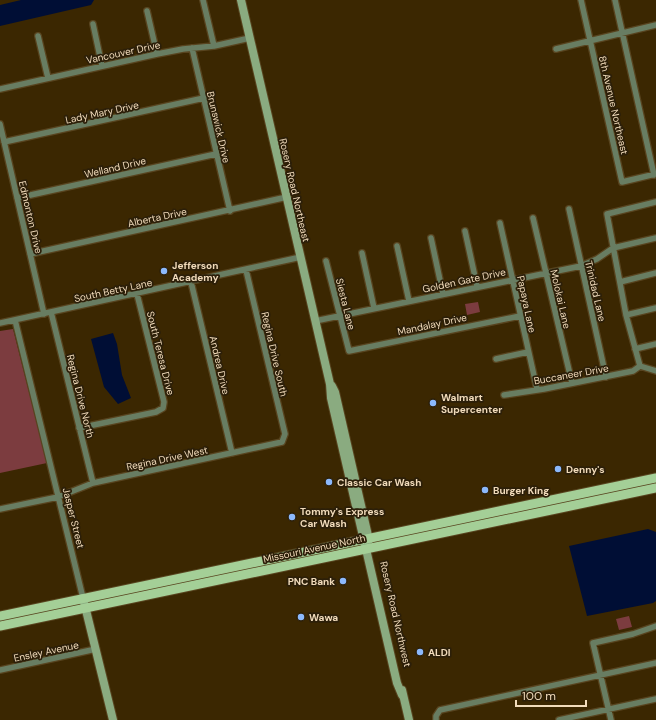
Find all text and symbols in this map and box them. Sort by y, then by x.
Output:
street label: Vancouver Drive [85,38,162,67]
street label: 8th Avenue Northeast [596,54,631,156]
street label: Brunswick Drive [204,90,233,165]
street label: Lady Mary Drive [64,98,140,127]
street label: Rosery Road Northeast [276,137,313,243]
street label: Welland Drive [83,154,148,181]
street label: Edmonton Drive [16,179,45,255]
street label: Alberta Drive [126,205,188,230]
place label: Jefferson Academy [172,259,219,284]
street label: Trinidad Lane [582,259,609,323]
street label: Golden Gate Drive [421,265,507,296]
marker: Jefferson Academy [159,266,169,276]
street label: Molokai Lane [547,268,574,330]
street label: Papaya Lane [514,274,539,334]
street label: South Betty Lane [73,276,154,305]
street label: Siesta Lane [333,277,358,332]
street label: South Teresa Drive [144,310,177,397]
street label: Regina Drive South [258,310,291,398]
street label: Mandalay Drive [396,311,468,338]
street label: Andrea Drive [206,335,233,396]
street label: Regina Drive North [64,353,97,439]
street label: Buccaneer Drive [533,361,610,387]
place label: Walmart Supercenter [441,391,502,416]
marker: Walmart Supercenter [428,398,438,408]
street label: Regina Drive West [125,443,209,473]
place label: Denny's [566,463,605,476]
marker: Denny's [553,464,563,474]
place label: Classic Car Wash [337,476,421,489]
marker: Classic Car Wash [324,477,334,487]
place label: Burger King [493,484,549,497]
marker: Burger King [480,485,490,495]
street label: Jasper Street [60,486,87,550]
place label: Tommy's Express Car Wash [300,505,384,530]
marker: Tommy's Express Car Wash [287,512,297,522]
street label: Missouri Avenue North [262,531,367,566]
street label: Rosery Road Northwest [377,560,414,668]
place label: PNC Bank [288,575,335,588]
marker: PNC Bank [338,576,348,586]
place label: Wawa [309,611,338,624]
marker: Wawa [296,612,306,622]
street label: Ensley Avenue [12,638,80,665]
place label: ALDI [428,646,451,659]
marker: ALDI [415,647,425,657]
scale bar [516,682,586,708]
text: 100 m [522,688,556,704]

